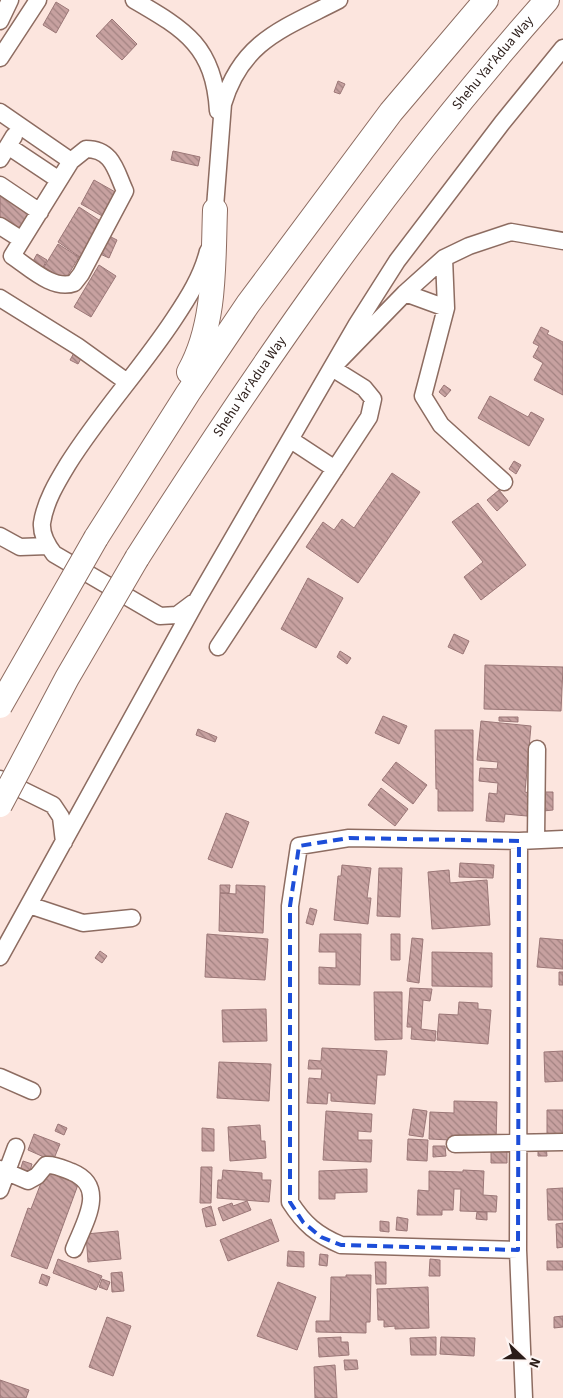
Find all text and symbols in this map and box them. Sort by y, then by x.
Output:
street label: Shehu Yar'Adua Way [447,11,539,115]
street label: Shehu Yar'Adua Way [208,332,291,441]
north arrow [498,1333,548,1383]
text: N [523,1354,545,1371]

